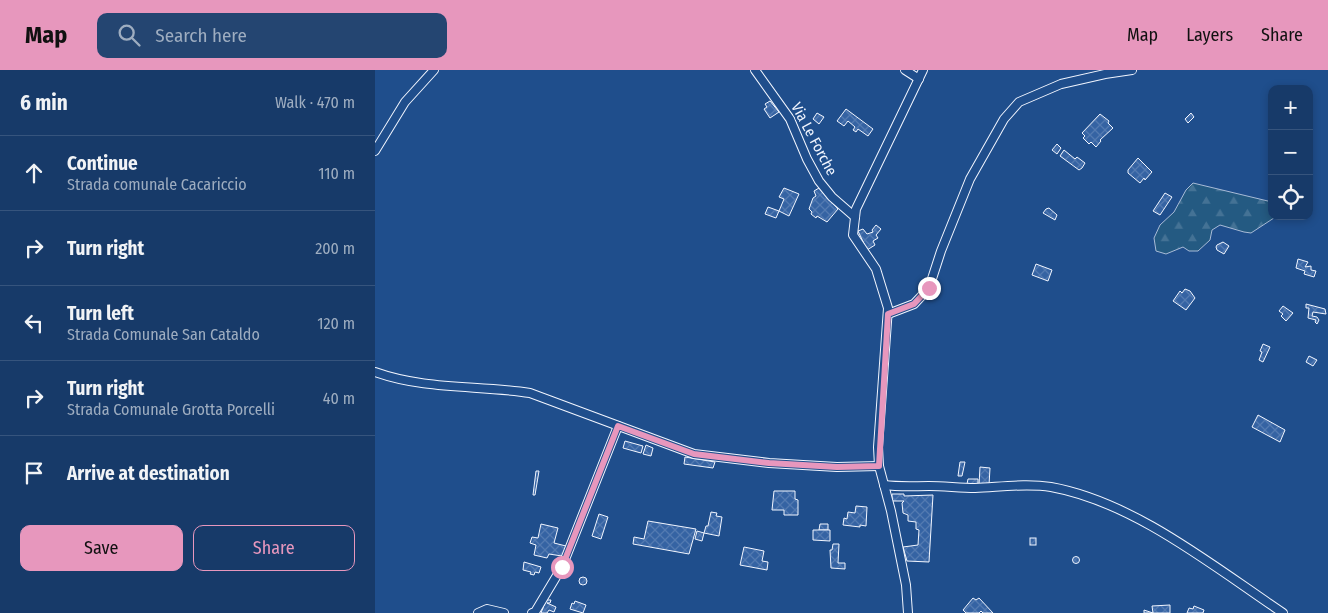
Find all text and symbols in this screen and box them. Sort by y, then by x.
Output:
search box [97,13,447,58]
text: Map [25,21,67,49]
icon: search [115,21,143,49]
text: Search here [155,24,247,47]
text: Map [1127,24,1158,46]
text: Layers [1186,24,1233,46]
text: Share [1261,24,1303,46]
map controls [1268,85,1313,220]
button: + [1268,85,1313,130]
text: 6 min [20,90,68,116]
text: Walk · 470 m [275,93,355,112]
street label: Via Le Forche [787,99,841,179]
button: − [1268,130,1313,175]
text: Continue [67,152,138,175]
icon: ahead [20,159,48,187]
text: 110 m [318,164,355,183]
text: Strada comunale Cacariccio [67,175,247,194]
button: locate [1268,175,1313,220]
icon: right [20,234,48,262]
text: Turn right [67,237,144,260]
text: 200 m [315,239,355,258]
route end [918,277,941,300]
text: Turn left [67,302,134,325]
icon: left [20,309,48,337]
text: 120 m [317,314,355,333]
text: Strada Comunale San Cataldo [67,325,260,344]
text: Turn right [67,377,144,400]
icon: right [20,384,48,412]
text: 40 m [323,389,355,408]
text: Strada Comunale Grotta Porcelli [67,400,275,419]
icon: arrive [20,459,48,487]
text: Arrive at destination [67,462,230,485]
button: Save [20,525,183,571]
button: Share [193,525,355,571]
route start [551,556,574,579]

